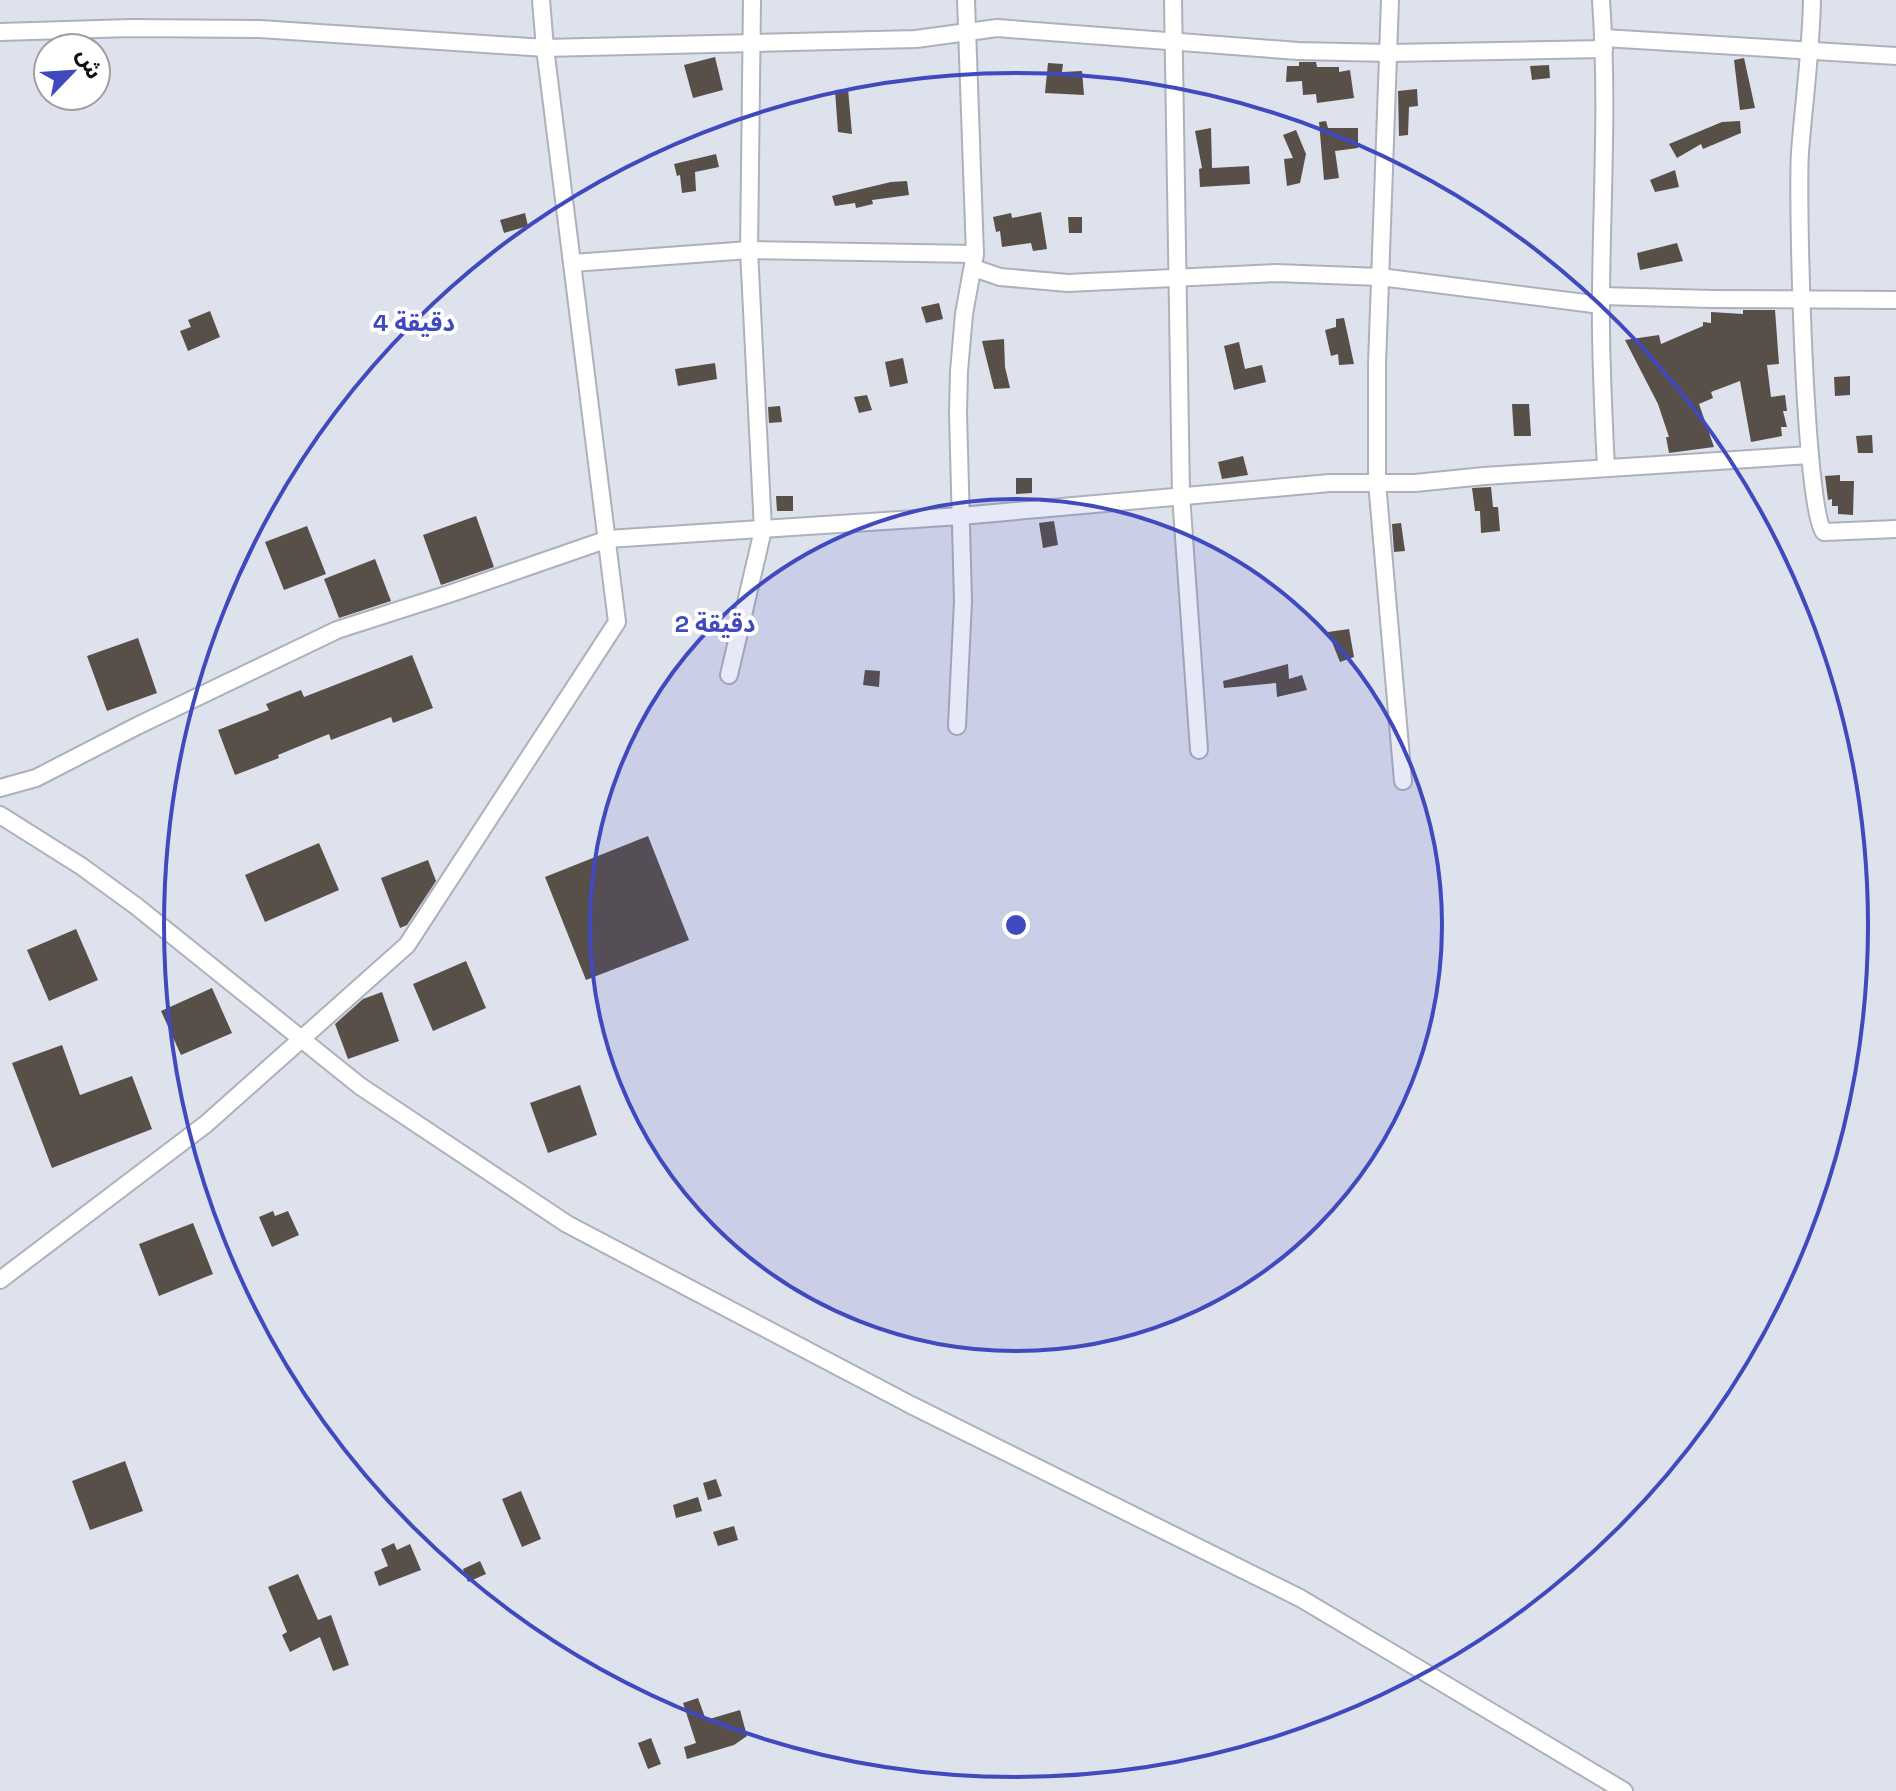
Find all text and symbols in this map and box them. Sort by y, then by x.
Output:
north arrow [32,32,112,112]
text: ش [71,44,109,83]
text: 4 دقيقة [373,307,455,338]
text: 2 دقيقة [675,608,755,639]
centre of rings [1002,911,1030,939]

